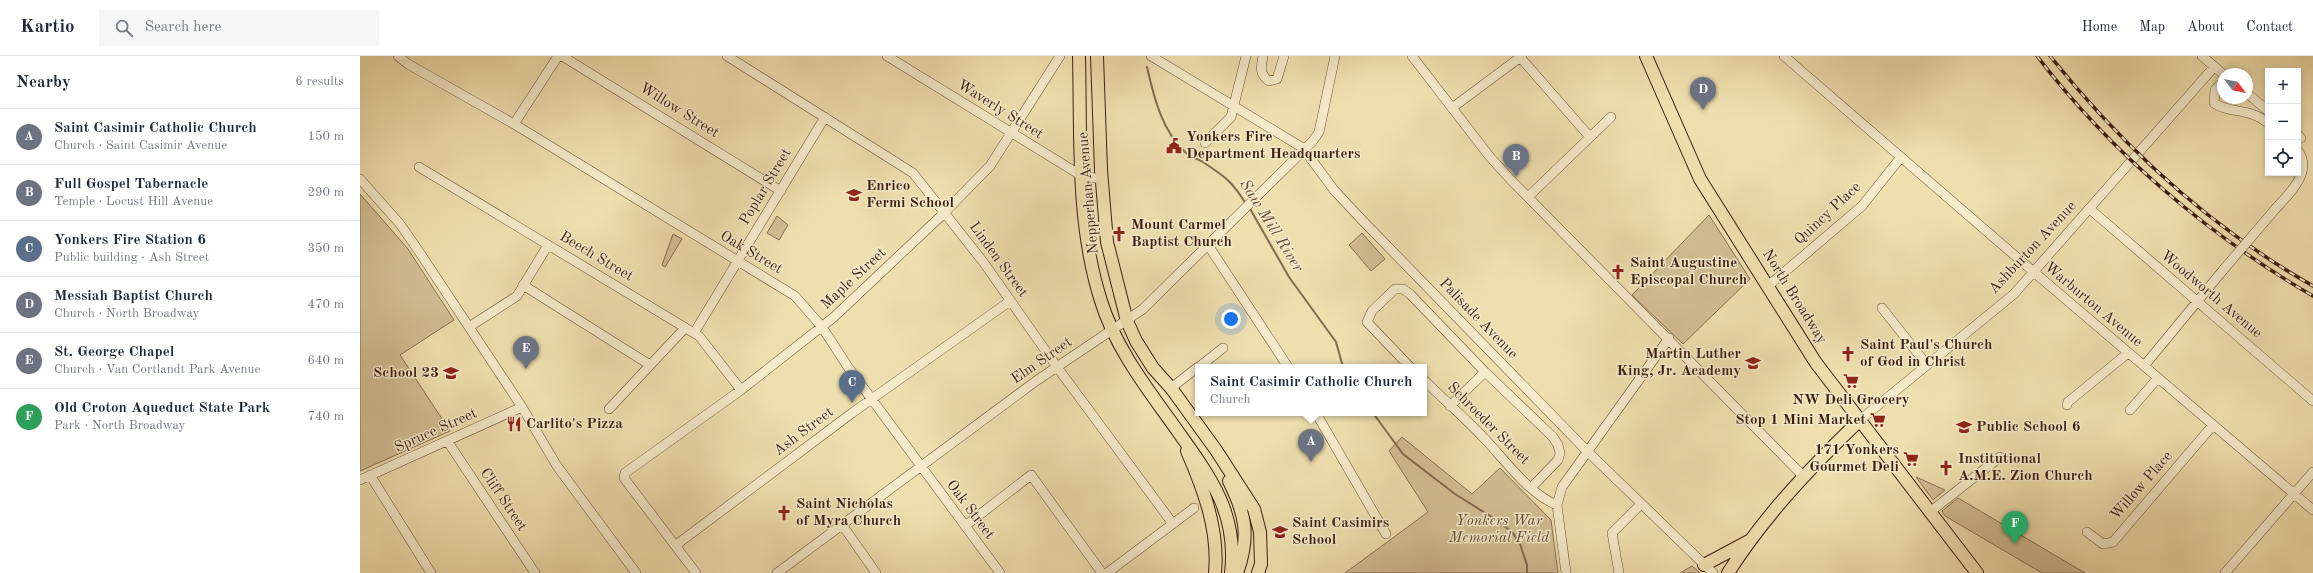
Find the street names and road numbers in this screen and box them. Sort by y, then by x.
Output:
street label: Waverly Street [954,78,1046,142]
street label: Willow Street [637,81,721,141]
street label: Nepperhan Avenue [1076,131,1102,255]
street label: Poplar Street [737,146,795,228]
street label: Quincy Place [1792,180,1864,248]
street label: Ashburton Avenue [1986,199,2080,297]
street label: Linden Street [966,220,1030,300]
street label: Beech Street [557,229,635,285]
street label: Oak Street [717,229,785,277]
street label: Maple Street [819,245,889,313]
street label: North Broadway [1759,247,1829,347]
street label: Woodworth Avenue [2158,248,2265,342]
street label: Warburton Avenue [2041,260,2145,350]
street label: Palisade Avenue [1436,276,1520,362]
street label: Elm Street [1009,335,1075,387]
street label: Schroeder Street [1444,380,1532,468]
street label: Ash Street [771,405,837,459]
street label: Spruce Street [392,406,480,456]
street label: Willow Place [2108,449,2176,523]
street label: Cliff Street [477,466,529,534]
street label: Oak Street [943,478,997,542]

